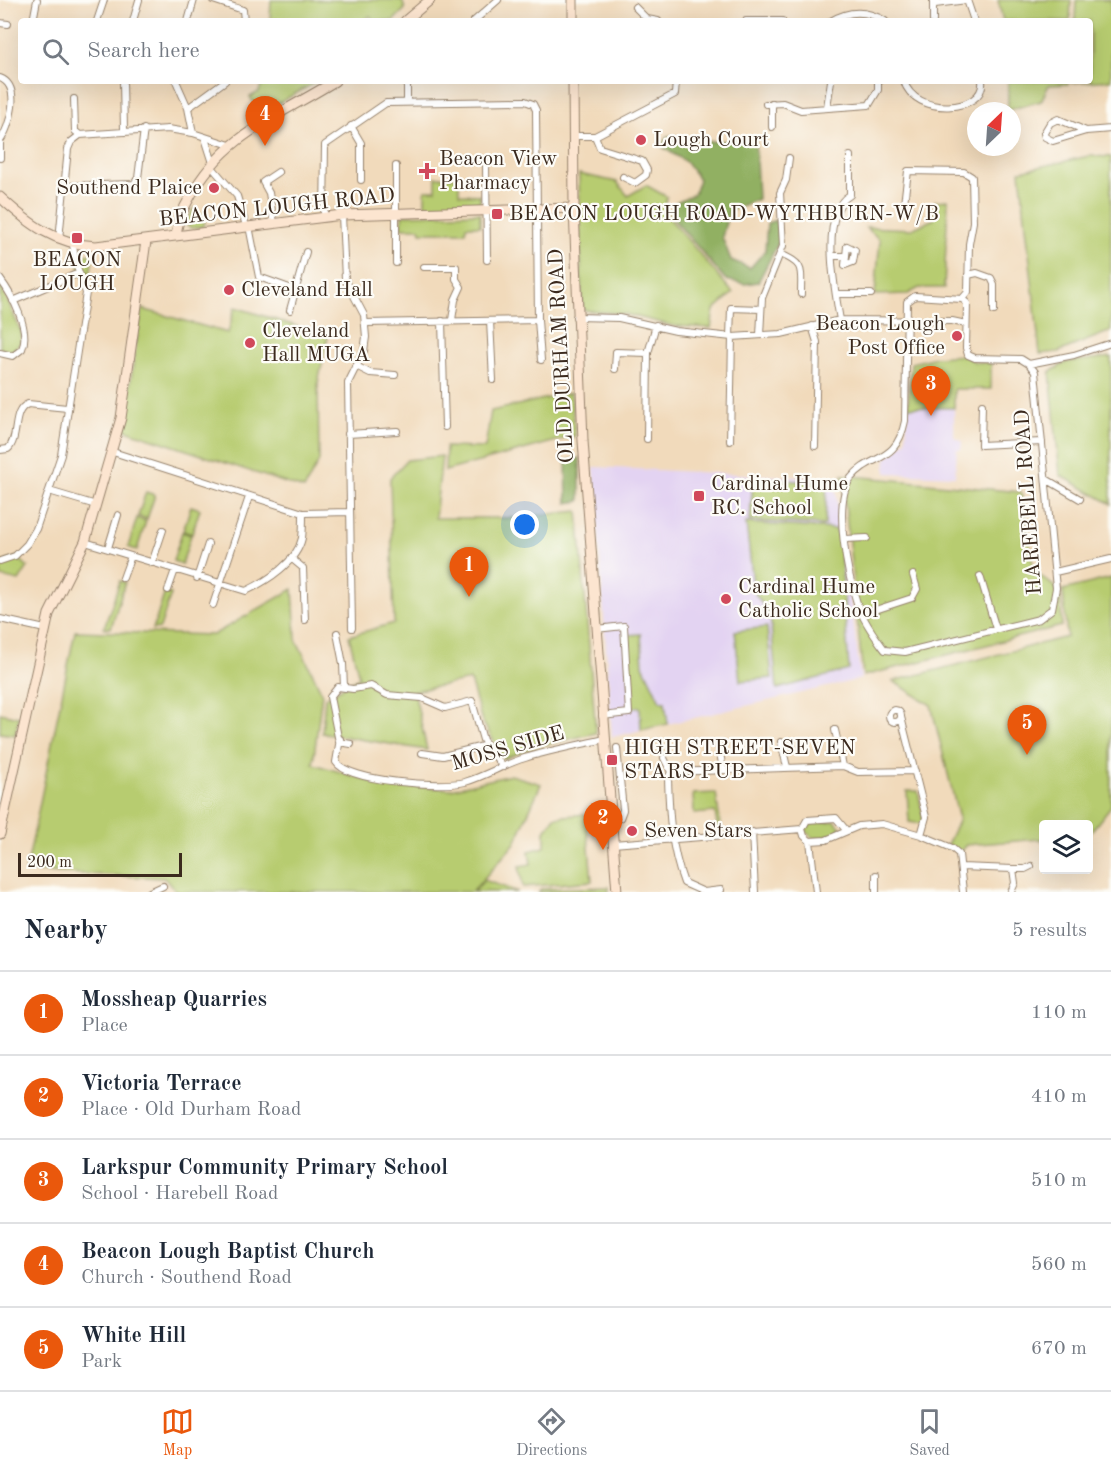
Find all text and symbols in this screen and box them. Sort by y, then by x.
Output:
search box [18,18,1093,84]
icon: search [39,35,72,68]
text: Search here [87,40,200,62]
pin: 4 [246,96,284,146]
north arrow [967,102,1021,156]
place label: Lough Court [653,130,769,151]
marker: Lough Court [634,133,648,147]
place label: Beacon View Pharmacy [439,149,557,194]
marker: Beacon View Pharmacy [420,164,434,178]
place label: Southend Plaice [56,178,202,199]
marker: Southend Plaice [207,181,221,195]
street label: BEACON LOUGH ROAD [158,185,396,231]
place label: BEACON LOUGH ROAD-WYTHBURN-W/B [509,204,939,225]
marker: BEACON LOUGH ROAD-WYTHBURN-W/B [490,207,504,221]
marker: BEACON LOUGH [70,231,84,245]
street label: OLD DURHAM ROAD [546,248,578,464]
place label: BEACON LOUGH [33,250,121,295]
place label: Cleveland Hall [241,280,373,301]
marker: Cleveland Hall [222,283,236,297]
place label: Beacon Lough Post Office [815,314,945,359]
place label: Cleveland Hall MUGA [262,321,370,366]
marker: Beacon Lough Post Office [950,329,964,343]
marker: Cleveland Hall MUGA [243,336,257,350]
pin: 3 [912,366,950,416]
street label: HAREBELL ROAD [1012,408,1046,596]
place label: Cardinal Hume RC. School [711,474,848,519]
marker: Cardinal Hume RC. School [692,489,706,503]
your location [510,510,539,539]
pin: 1 [450,548,488,597]
place label: Cardinal Hume Catholic School [738,577,878,622]
marker: Cardinal Hume Catholic School [719,592,733,606]
pin: 5 [1008,706,1046,755]
street label: MOSS SIDE [449,723,567,775]
place label: HIGH STREET-SEVEN STARS PUB [624,738,856,783]
marker: HIGH STREET-SEVEN STARS PUB [605,753,619,767]
pin: 2 [584,800,622,850]
map controls [1039,820,1093,874]
button: layers [1039,820,1093,874]
place label: Seven Stars [644,821,752,842]
marker: Seven Stars [625,824,639,838]
scale bar [18,850,182,878]
text: 200 m [27,855,72,871]
text: Nearby [24,918,108,944]
text: 5 results [1012,921,1087,941]
text: Mossheap Quarries [81,989,267,1011]
text: 1 [38,1003,49,1023]
text: 110 m [1031,1003,1087,1023]
text: Place [81,1016,128,1036]
text: Victoria Terrace [81,1073,242,1095]
text: 2 [38,1087,49,1107]
text: 410 m [1031,1087,1087,1107]
text: Place · Old Durham Road [81,1100,301,1120]
text: Larkspur Community Primary School [81,1157,448,1179]
text: 3 [38,1171,49,1191]
text: 510 m [1031,1171,1087,1191]
text: School · Harebell Road [81,1184,278,1204]
text: Beacon Lough Baptist Church [81,1241,375,1263]
text: 4 [38,1255,49,1275]
text: 560 m [1031,1255,1087,1275]
text: Church · Southend Road [81,1268,292,1288]
text: White Hill [81,1325,186,1347]
text: 5 [38,1339,49,1359]
text: 670 m [1031,1339,1087,1359]
text: Park [81,1352,122,1372]
tab: Map [161,1405,194,1461]
tab: Directions [516,1405,587,1461]
tab: Saved [909,1405,950,1461]

